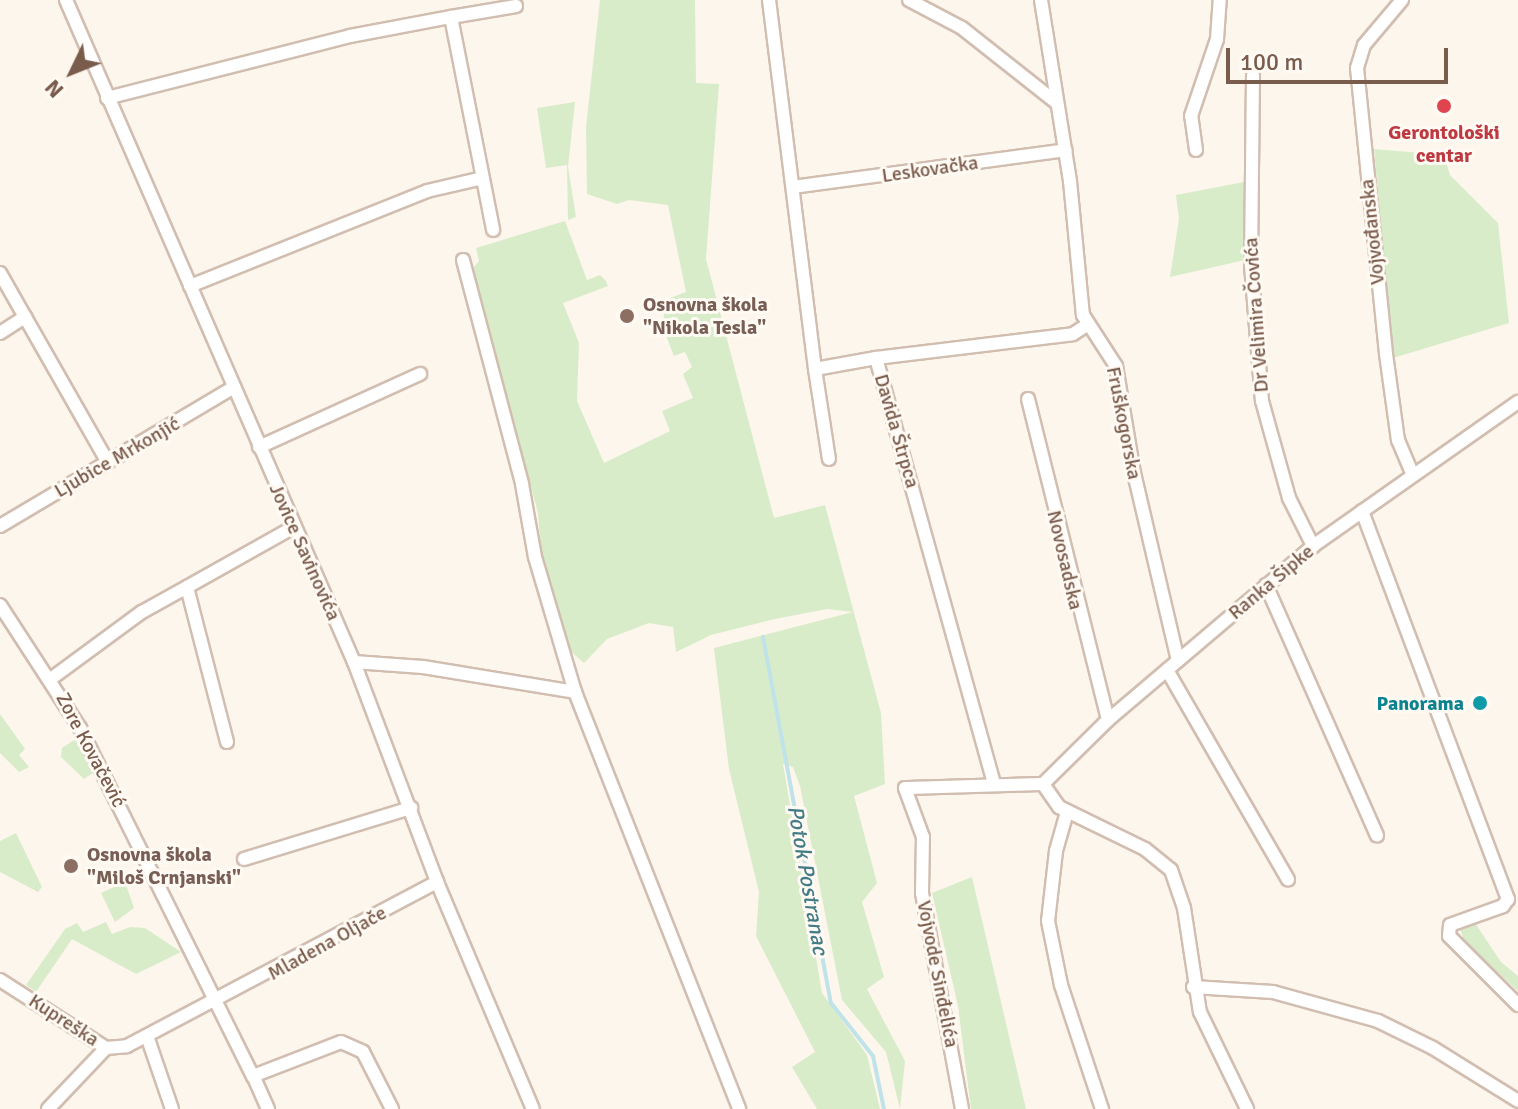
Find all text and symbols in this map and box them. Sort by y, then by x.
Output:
north arrow [32,32,112,112]
scale bar [1230,32,1452,82]
text: 100 m [1240,47,1303,77]
text: N [39,74,69,104]
marker: Gerontološki centar [1433,95,1455,117]
place label: Gerontološki centar [1388,120,1500,167]
street label: Leskovačka [880,150,980,188]
street label: Vojvođanska [1355,178,1389,286]
street label: Dr Velimira Čovića [1239,237,1273,393]
place label: Osnovna škola "Nikola Tesla" [643,292,768,339]
marker: Osnovna škola "Nikola Tesla" [618,307,636,325]
street label: Fruškogorska [1101,365,1147,481]
street label: Davida Štrpca [869,371,925,491]
street label: Ljubice Mrkonjić [50,411,184,503]
street label: Jovice Savinovića [264,480,346,624]
street label: Novosadska [1042,508,1088,612]
street label: Ranka Šipke [1223,539,1319,625]
street label: Zore Kovačević [51,689,131,811]
place label: Panorama [1377,691,1464,715]
marker: Panorama [1471,694,1489,712]
water label: Potok Postranac [782,803,834,957]
place label: Osnovna škola "Miloš Crnjanski" [87,842,241,889]
marker: Osnovna škola "Miloš Crnjanski" [62,857,80,875]
street label: Vojvode Sinđelića [912,898,964,1050]
street label: Mladena Oljače [263,900,391,986]
street label: Kupreška [24,988,104,1052]

